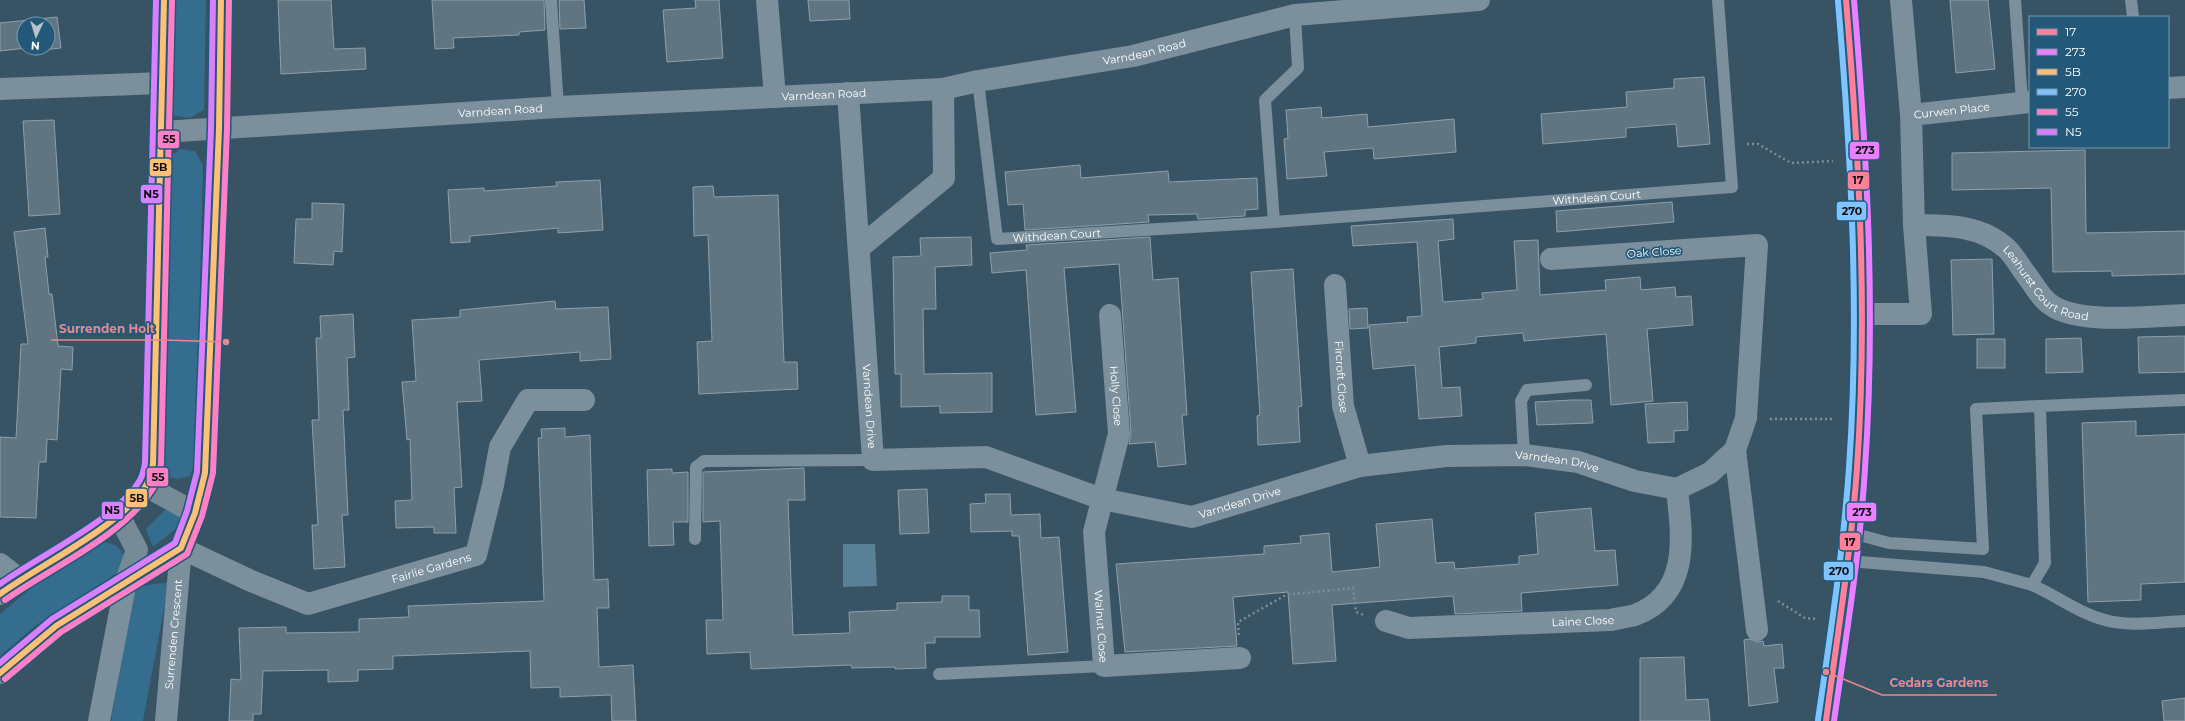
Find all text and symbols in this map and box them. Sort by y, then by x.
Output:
north arrow [16,16,56,56]
legend [2029,16,2169,148]
text: 17 [2065,24,2076,39]
street label: Varndean Road [1102,36,1187,68]
text: N [30,39,40,53]
text: 273 [2065,44,2086,59]
text: 5B [2065,64,2081,79]
text: 270 [2065,84,2087,99]
street label: Varndean Road [781,86,867,104]
street label: Curwen Place [1913,99,1991,122]
street label: Varndean Road [458,101,543,120]
text: 55 [2065,104,2079,119]
text: N5 [2065,124,2082,139]
line badge: 55 [157,130,180,149]
text: 55 [162,132,176,146]
line badge: 273 [1849,141,1880,160]
text: 273 [1855,143,1875,157]
line badge: 5B [149,158,172,177]
text: 5B [153,160,167,174]
line badge: 17 [1847,171,1870,190]
text: 17 [1852,173,1864,187]
line badge: N5 [140,184,163,204]
text: N5 [143,187,159,201]
street label: Withdean Court [1552,187,1642,208]
line badge: 270 [1836,201,1867,221]
text: 270 [1842,204,1863,218]
street label: Withdean Court [1012,226,1102,245]
street label: Leahurst Court Road [2000,242,2090,324]
street label: Oak Close [1626,243,1682,261]
callout: Surrenden Holt [51,316,163,340]
text: Surrenden Holt [59,321,156,336]
street label: Fircroft Close [1332,340,1352,415]
street label: Varndean Drive [859,363,879,449]
street label: Holly Close [1107,365,1125,427]
street label: Varndean Drive [1515,448,1601,476]
line badge: 55 [146,467,169,487]
text: 55 [151,470,165,484]
street label: Varndean Drive [1197,483,1283,522]
line badge: 5B [125,488,148,508]
text: 5B [130,491,144,505]
line badge: N5 [101,501,124,520]
line badge: 273 [1846,502,1877,522]
text: N5 [104,503,120,517]
text: 273 [1852,505,1872,519]
line badge: 17 [1839,532,1861,551]
text: 17 [1844,535,1856,549]
street label: Fairlie Gardens [390,550,473,586]
line badge: 270 [1823,561,1854,581]
text: 270 [1829,564,1850,578]
street label: Surrenden Crescent [162,578,185,690]
street label: Walnut Close [1091,589,1111,664]
street label: Laine Close [1551,613,1615,629]
callout: Cedars Gardens [1882,671,1997,695]
text: Cedars Gardens [1890,675,1989,690]

